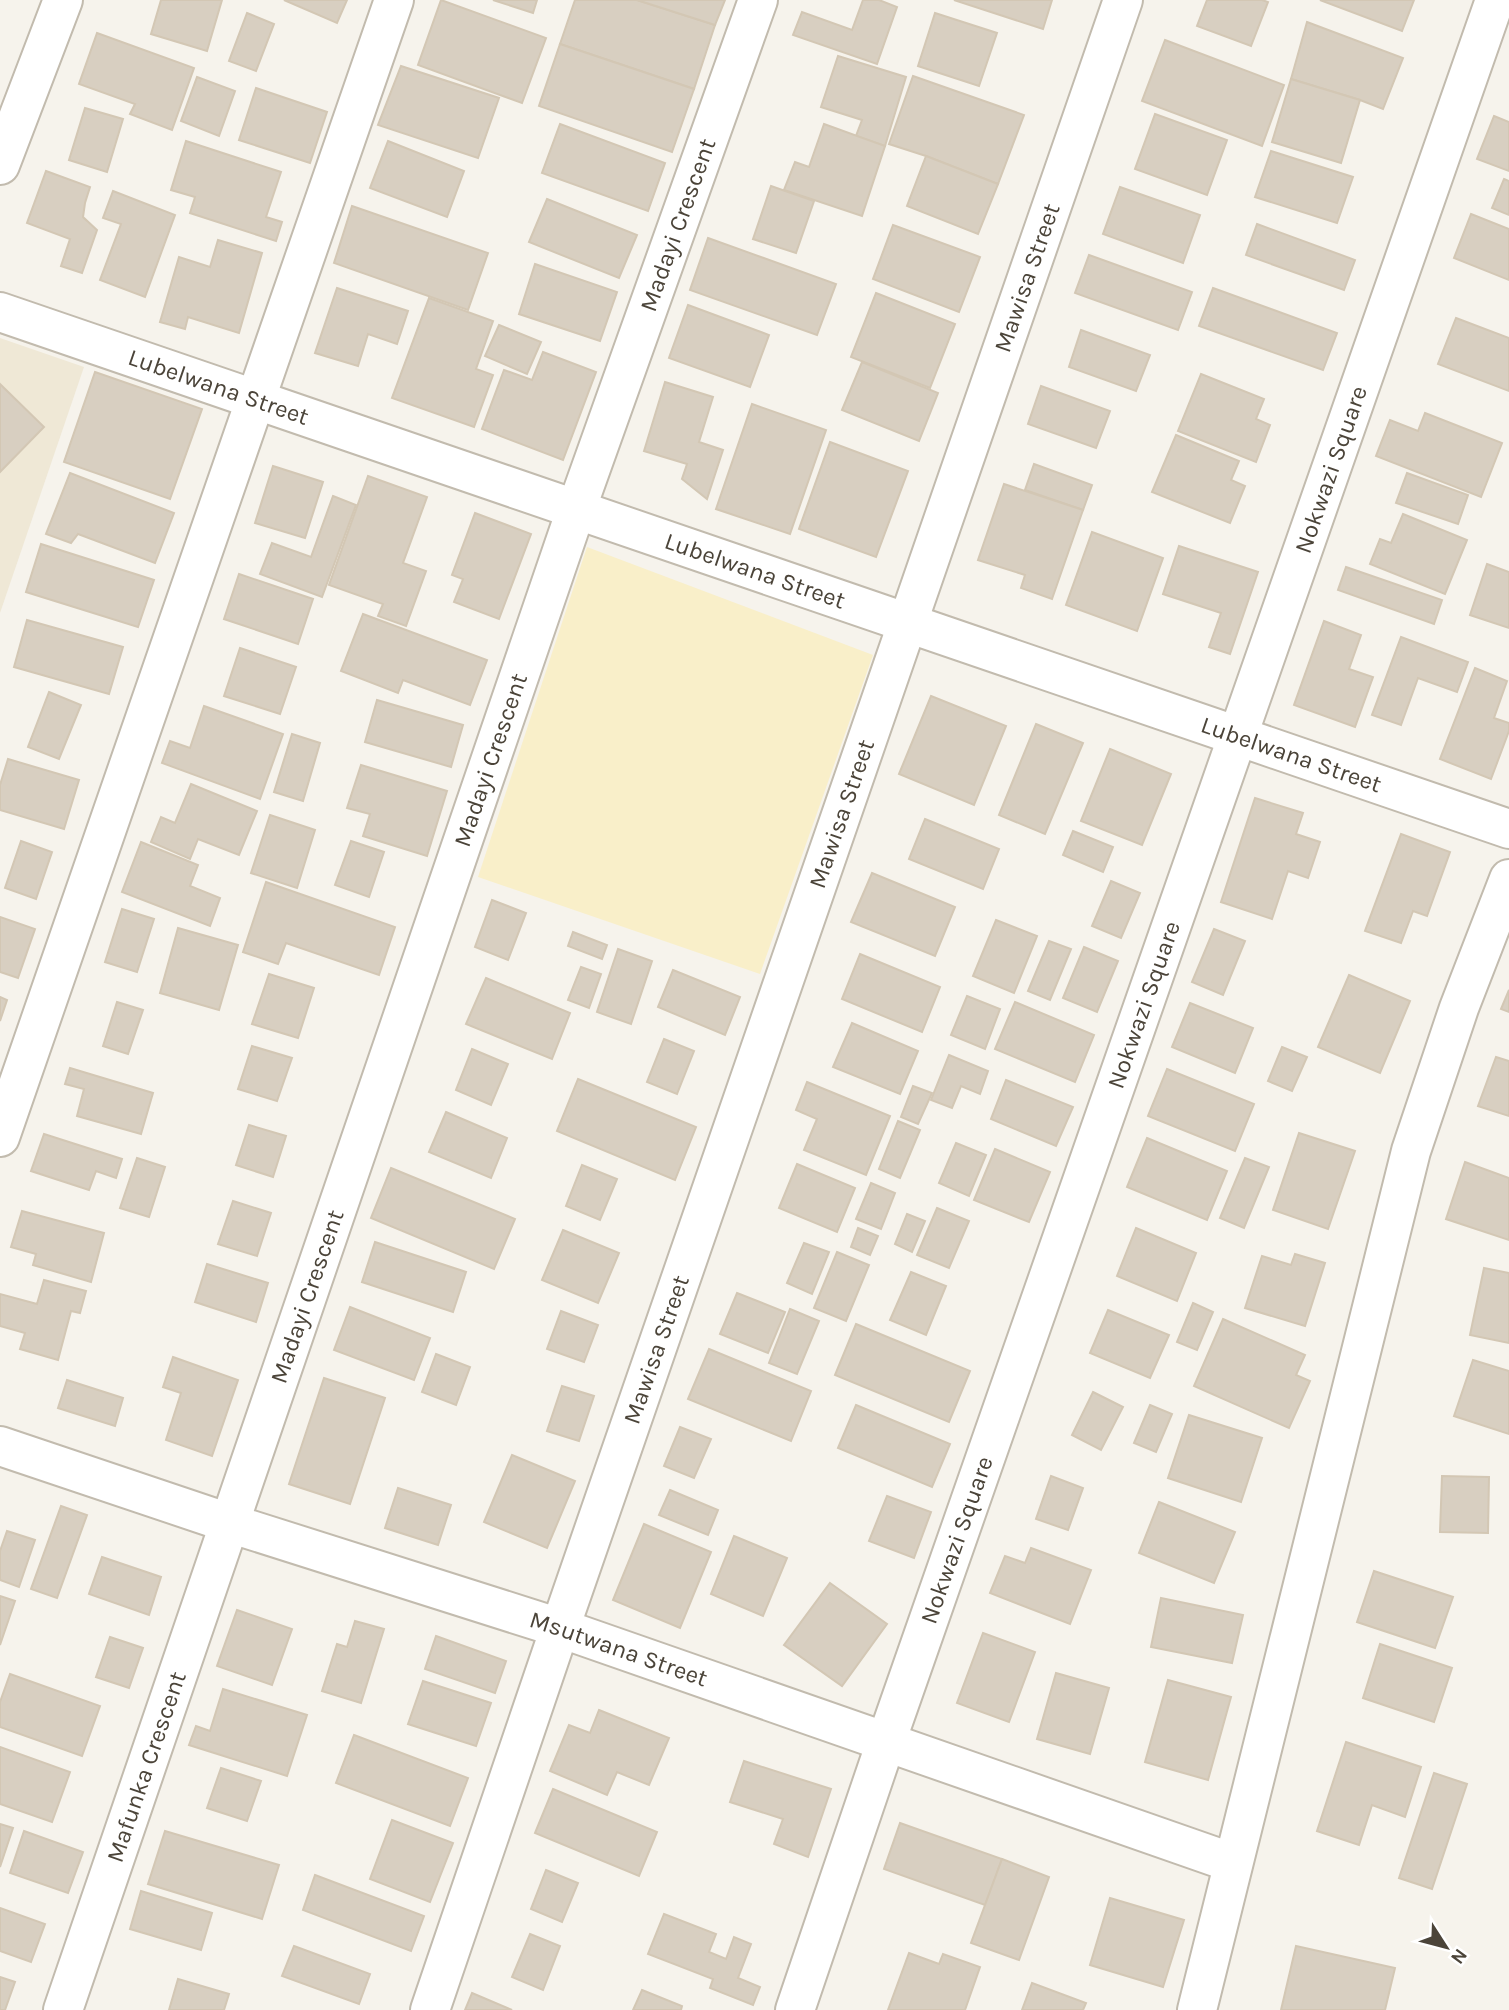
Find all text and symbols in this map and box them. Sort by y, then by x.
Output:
street label: Madayi Crescent [634,135,721,315]
street label: Mawisa Street [988,200,1066,356]
street label: Lubelwana Street [125,343,312,431]
street label: Nokwazi Square [1289,382,1373,557]
street label: Lubelwana Street [661,527,849,615]
street label: Madayi Crescent [448,670,533,851]
street label: Lubelwana Street [1197,711,1385,798]
street label: Mawisa Street [803,736,880,892]
street label: Nokwazi Square [1102,917,1186,1092]
street label: Madayi Crescent [264,1206,350,1387]
street label: Mawisa Street [618,1272,695,1428]
street label: Nokwazi Square [914,1453,999,1627]
street label: Msutwana Street [526,1605,711,1692]
street label: Mafunka Crescent [101,1668,192,1866]
north arrow [1411,1912,1481,1982]
text: N [1446,1944,1472,1968]

